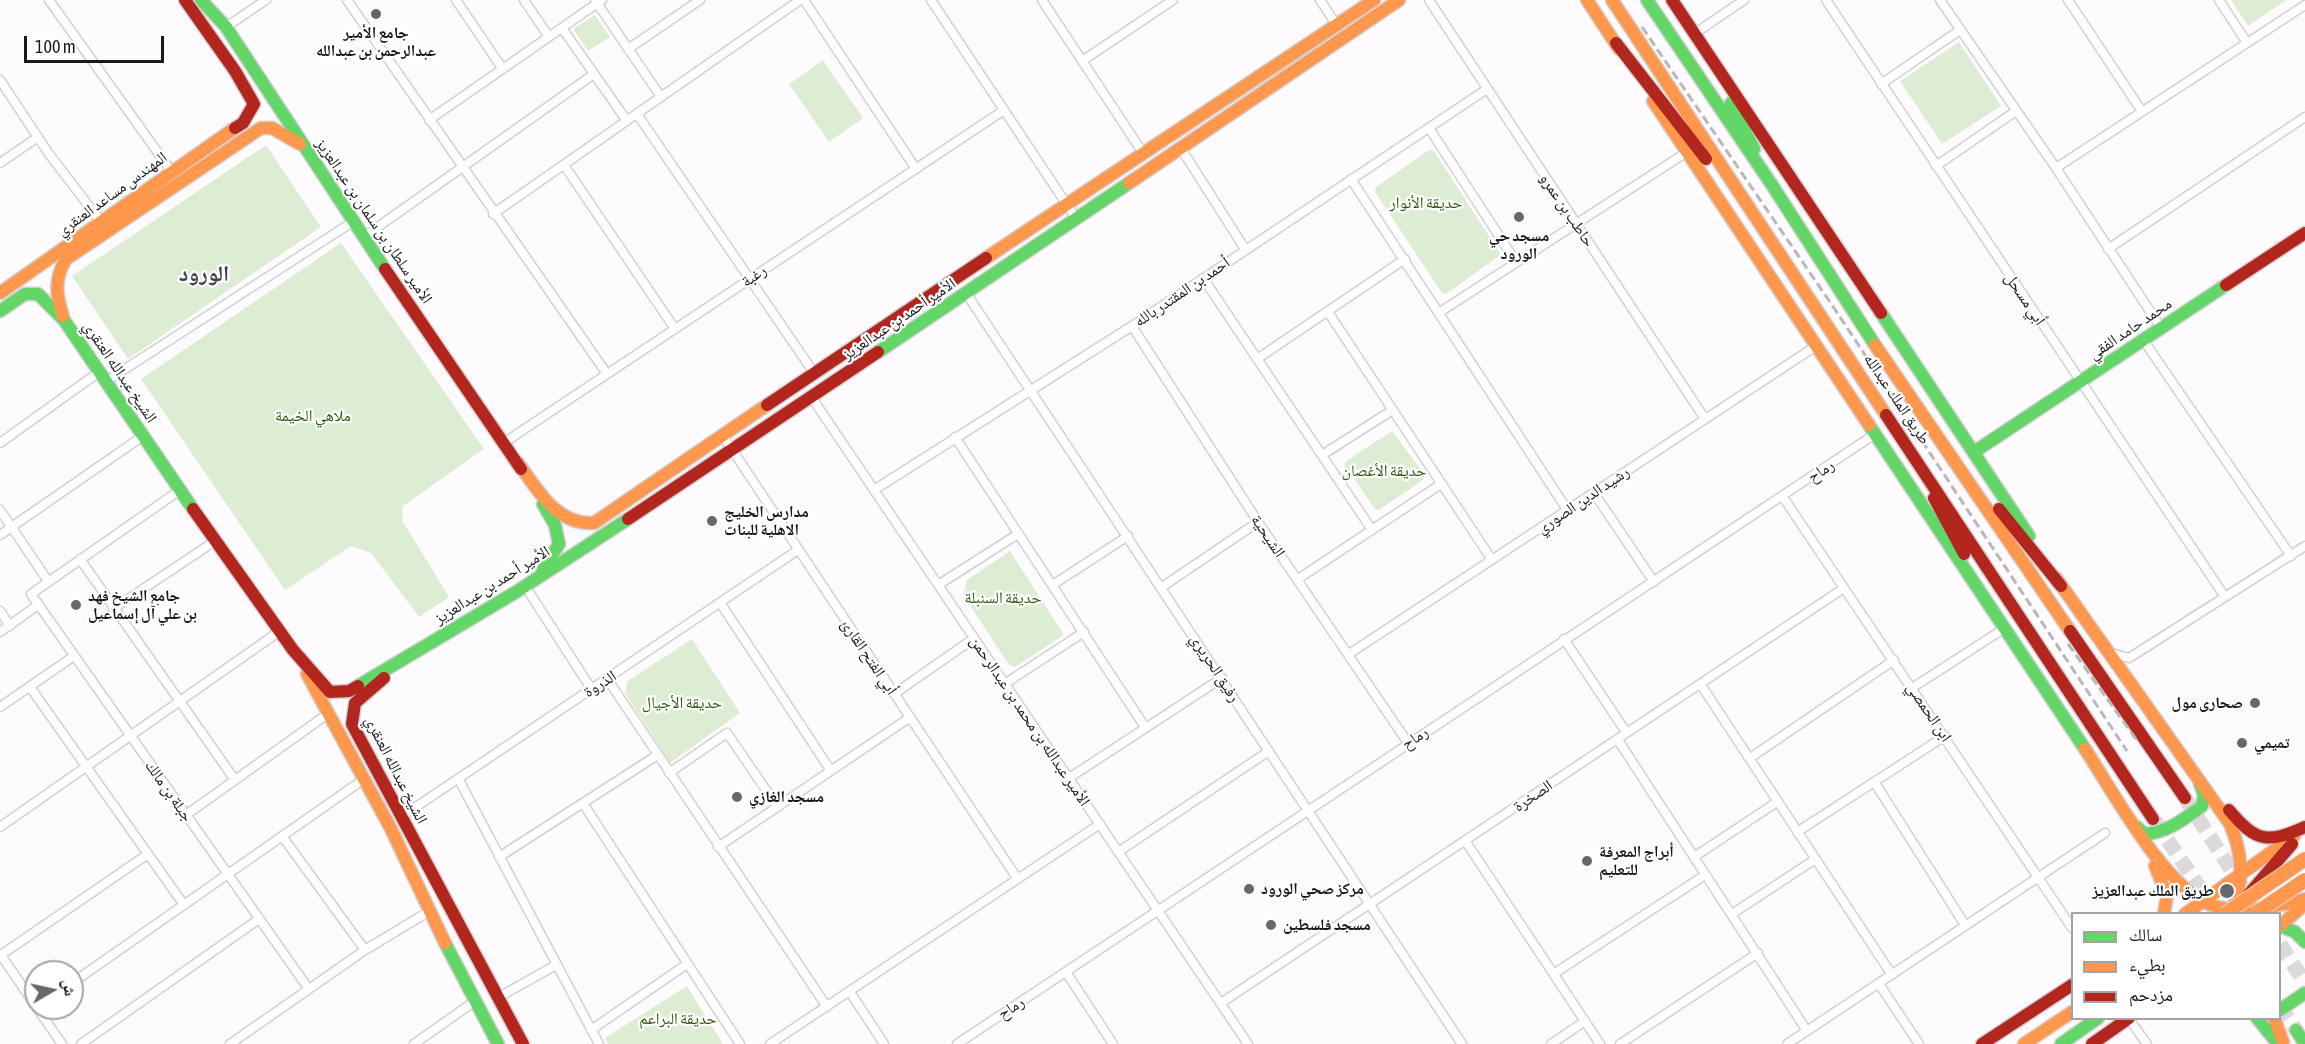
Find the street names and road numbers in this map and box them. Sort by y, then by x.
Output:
street label: الأمير سلطان بن سلمان بن عبدالعزيز [311,135,437,307]
street label: المهندس مساعد العنقري [53,148,171,240]
street label: حاطب بن عمرو [1535,170,1599,250]
street label: أحمد بن المقتدر بالله [1131,253,1233,331]
street label: رغبة [738,261,770,291]
street label: أبي مسحل [2000,269,2050,329]
street label: الأمير أحمد بن عبدالعزيز [839,274,959,364]
street label: محمد حامد الفقي [2085,294,2175,364]
street label: الشيخ عبدالله العنقري [79,318,161,426]
street label: طريق الملك عبدالله [1860,350,1934,448]
street label: رماح [1804,455,1838,487]
street label: رشيد الدين الصوري [1533,462,1633,538]
street label: الشيحية [1247,511,1289,561]
street label: الأمير أحمد بن عبدالعزيز [431,542,553,628]
street label: أبي الفتح القارئ [837,616,901,698]
street label: رفيق الحريري [1186,630,1244,706]
street label: الأمير عبدالله بن محمد بن عبدالرحمن [966,632,1094,810]
street label: الذروة [580,666,620,702]
street label: ابن الحمصي [1902,679,1956,745]
street label: الشيخ عبدالله العنقري [361,713,431,827]
street label: رماح [1398,722,1432,754]
street label: جبلة بن مالك [141,757,197,825]
street label: الصخرة [1510,776,1556,816]
street label: رماح [994,992,1028,1024]

